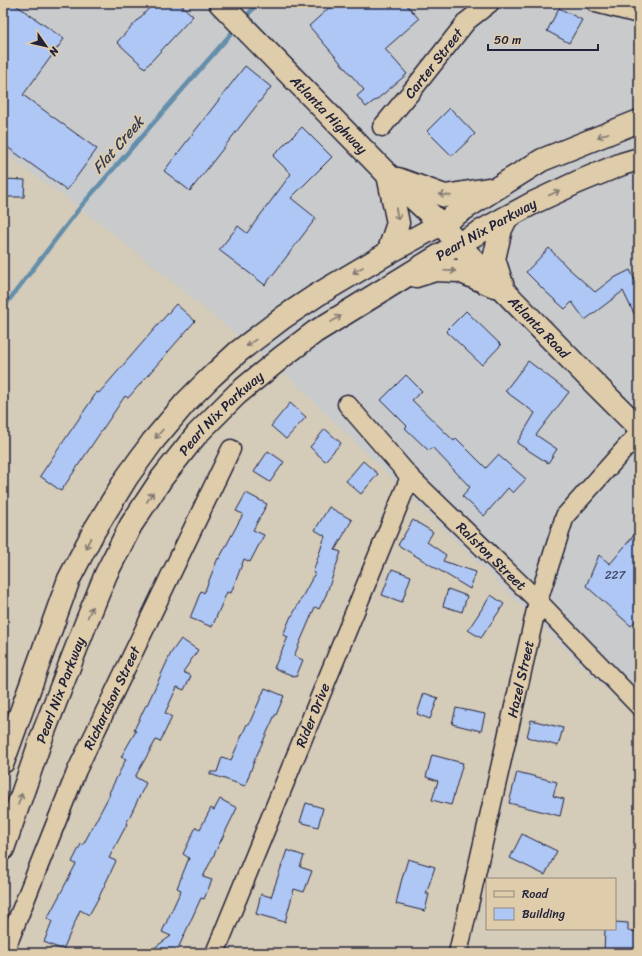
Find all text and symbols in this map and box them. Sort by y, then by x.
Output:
street label: Carter Street [398,21,470,104]
north arrow [26,26,66,66]
scale bar [488,26,598,52]
text: 50 m [494,29,521,51]
text: N [44,42,64,60]
street label: Atlanta Highway [283,68,374,161]
water label: Flat Creek [86,109,152,180]
one-way arrow [597,132,609,140]
one-way arrow [548,189,560,196]
street label: Pearl Nix Parkway [430,190,542,268]
one-way arrow [439,191,452,199]
one-way arrow [393,207,401,220]
one-way arrow [352,267,364,275]
one-way arrow [443,267,456,274]
street label: Atlanta Road [501,289,577,366]
one-way arrow [330,315,342,323]
one-way arrow [245,339,256,347]
street label: Pearl Nix Parkway [172,364,270,461]
one-way arrow [154,429,163,440]
one-way arrow [146,491,154,502]
street label: Ralston Street [450,515,533,597]
one-way arrow [83,537,91,549]
house number: 227 [605,564,626,586]
one-way arrow [87,606,95,618]
street label: Pearl Nix Parkway [28,632,92,747]
street label: Hazel Street [499,638,541,720]
street label: Richardson Street [76,641,148,754]
street label: Rider Drive [288,679,337,751]
one-way arrow [17,794,25,806]
legend [486,878,616,930]
text: Road [522,883,549,905]
text: Building [522,903,565,925]

